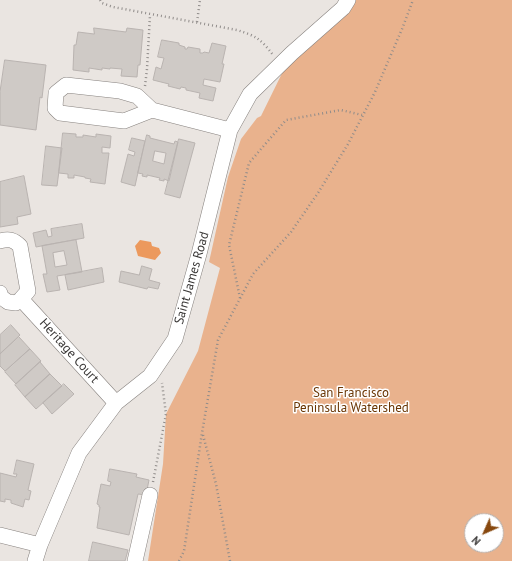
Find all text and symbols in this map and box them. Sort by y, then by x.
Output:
street label: Saint James Road [171,230,213,326]
street label: Heritage Court [36,316,102,386]
park label: San Francisco Peninsula Watershed [293,385,409,416]
north arrow [464,513,504,553]
text: N [469,533,484,548]

